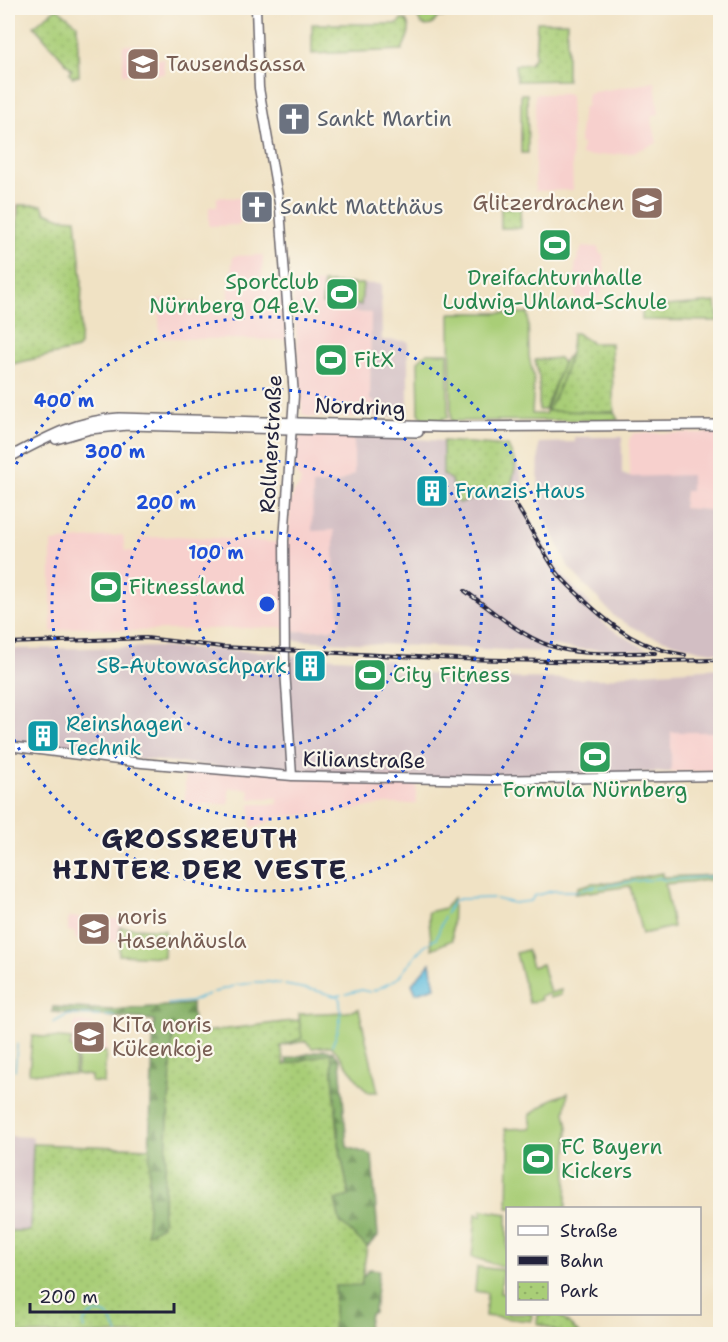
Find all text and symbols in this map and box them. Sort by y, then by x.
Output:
school or university icon: Tausendsassa [125,46,161,82]
place label: Tausendsassa [166,50,305,78]
church icon: Sankt Martin [276,101,312,137]
place label: Sankt Martin [317,105,452,133]
school or university icon: Glitzerdrachen [629,185,665,221]
church icon: Sankt Matthäus [239,189,275,225]
place label: Glitzerdrachen [473,189,624,217]
place label: Sankt Matthäus [280,193,444,221]
sports icon: Dreifachturnhalle Ludwig-Uhland-Schule [537,227,573,263]
place label: Dreifachturnhalle Ludwig-Uhland-Schule [442,264,668,316]
place label: Sportclub Nürnberg 04 e.V. [149,268,319,320]
sports icon: Sportclub Nürnberg 04 e.V. [324,276,360,312]
sports icon: FitX [313,342,349,378]
place label: FitX [354,346,394,374]
street label: Rollnerstraße [253,374,289,514]
text: 400 m [34,389,95,413]
street label: Nordring [314,391,406,423]
text: 300 m [85,440,146,464]
building icon: Franzis Haus [414,473,450,509]
place label: Franzis Haus [455,477,585,505]
text: 200 m [136,491,197,515]
text: 100 m [188,541,244,565]
sports icon: Fitnessland [88,569,124,605]
place label: Fitnessland [129,573,245,601]
centre of rings [257,594,277,614]
building icon: SB-Autowaschpark [292,648,328,684]
place label: SB-Autowaschpark [96,652,287,680]
sports icon: City Fitness [352,657,388,693]
place label: City Fitness [393,661,510,689]
place label: Reinshagen Technik [66,710,183,762]
building icon: Reinshagen Technik [25,718,61,754]
sports icon: Formula Nürnberg [577,739,613,775]
street label: Kilianstraße [302,745,426,775]
place label: Formula Nürnberg [503,776,687,804]
district label: GROSSREUTH HINTER DER VESTE [52,820,348,888]
place label: noris Hasenhäusla [117,903,247,955]
school or university icon: noris Hasenhäusla [76,911,112,947]
place label: KiTa noris Kükenkoje [112,1011,214,1063]
school or university icon: KiTa noris Kükenkoje [71,1019,107,1055]
place label: FC Bayern Kickers [561,1133,663,1185]
sports icon: FC Bayern Kickers [520,1141,556,1177]
legend [506,1207,701,1315]
text: Straße [560,1219,618,1243]
text: Bahn [560,1249,604,1273]
scale bar [30,1276,174,1314]
text: Park [560,1279,599,1303]
text: 200 m [39,1285,98,1309]

